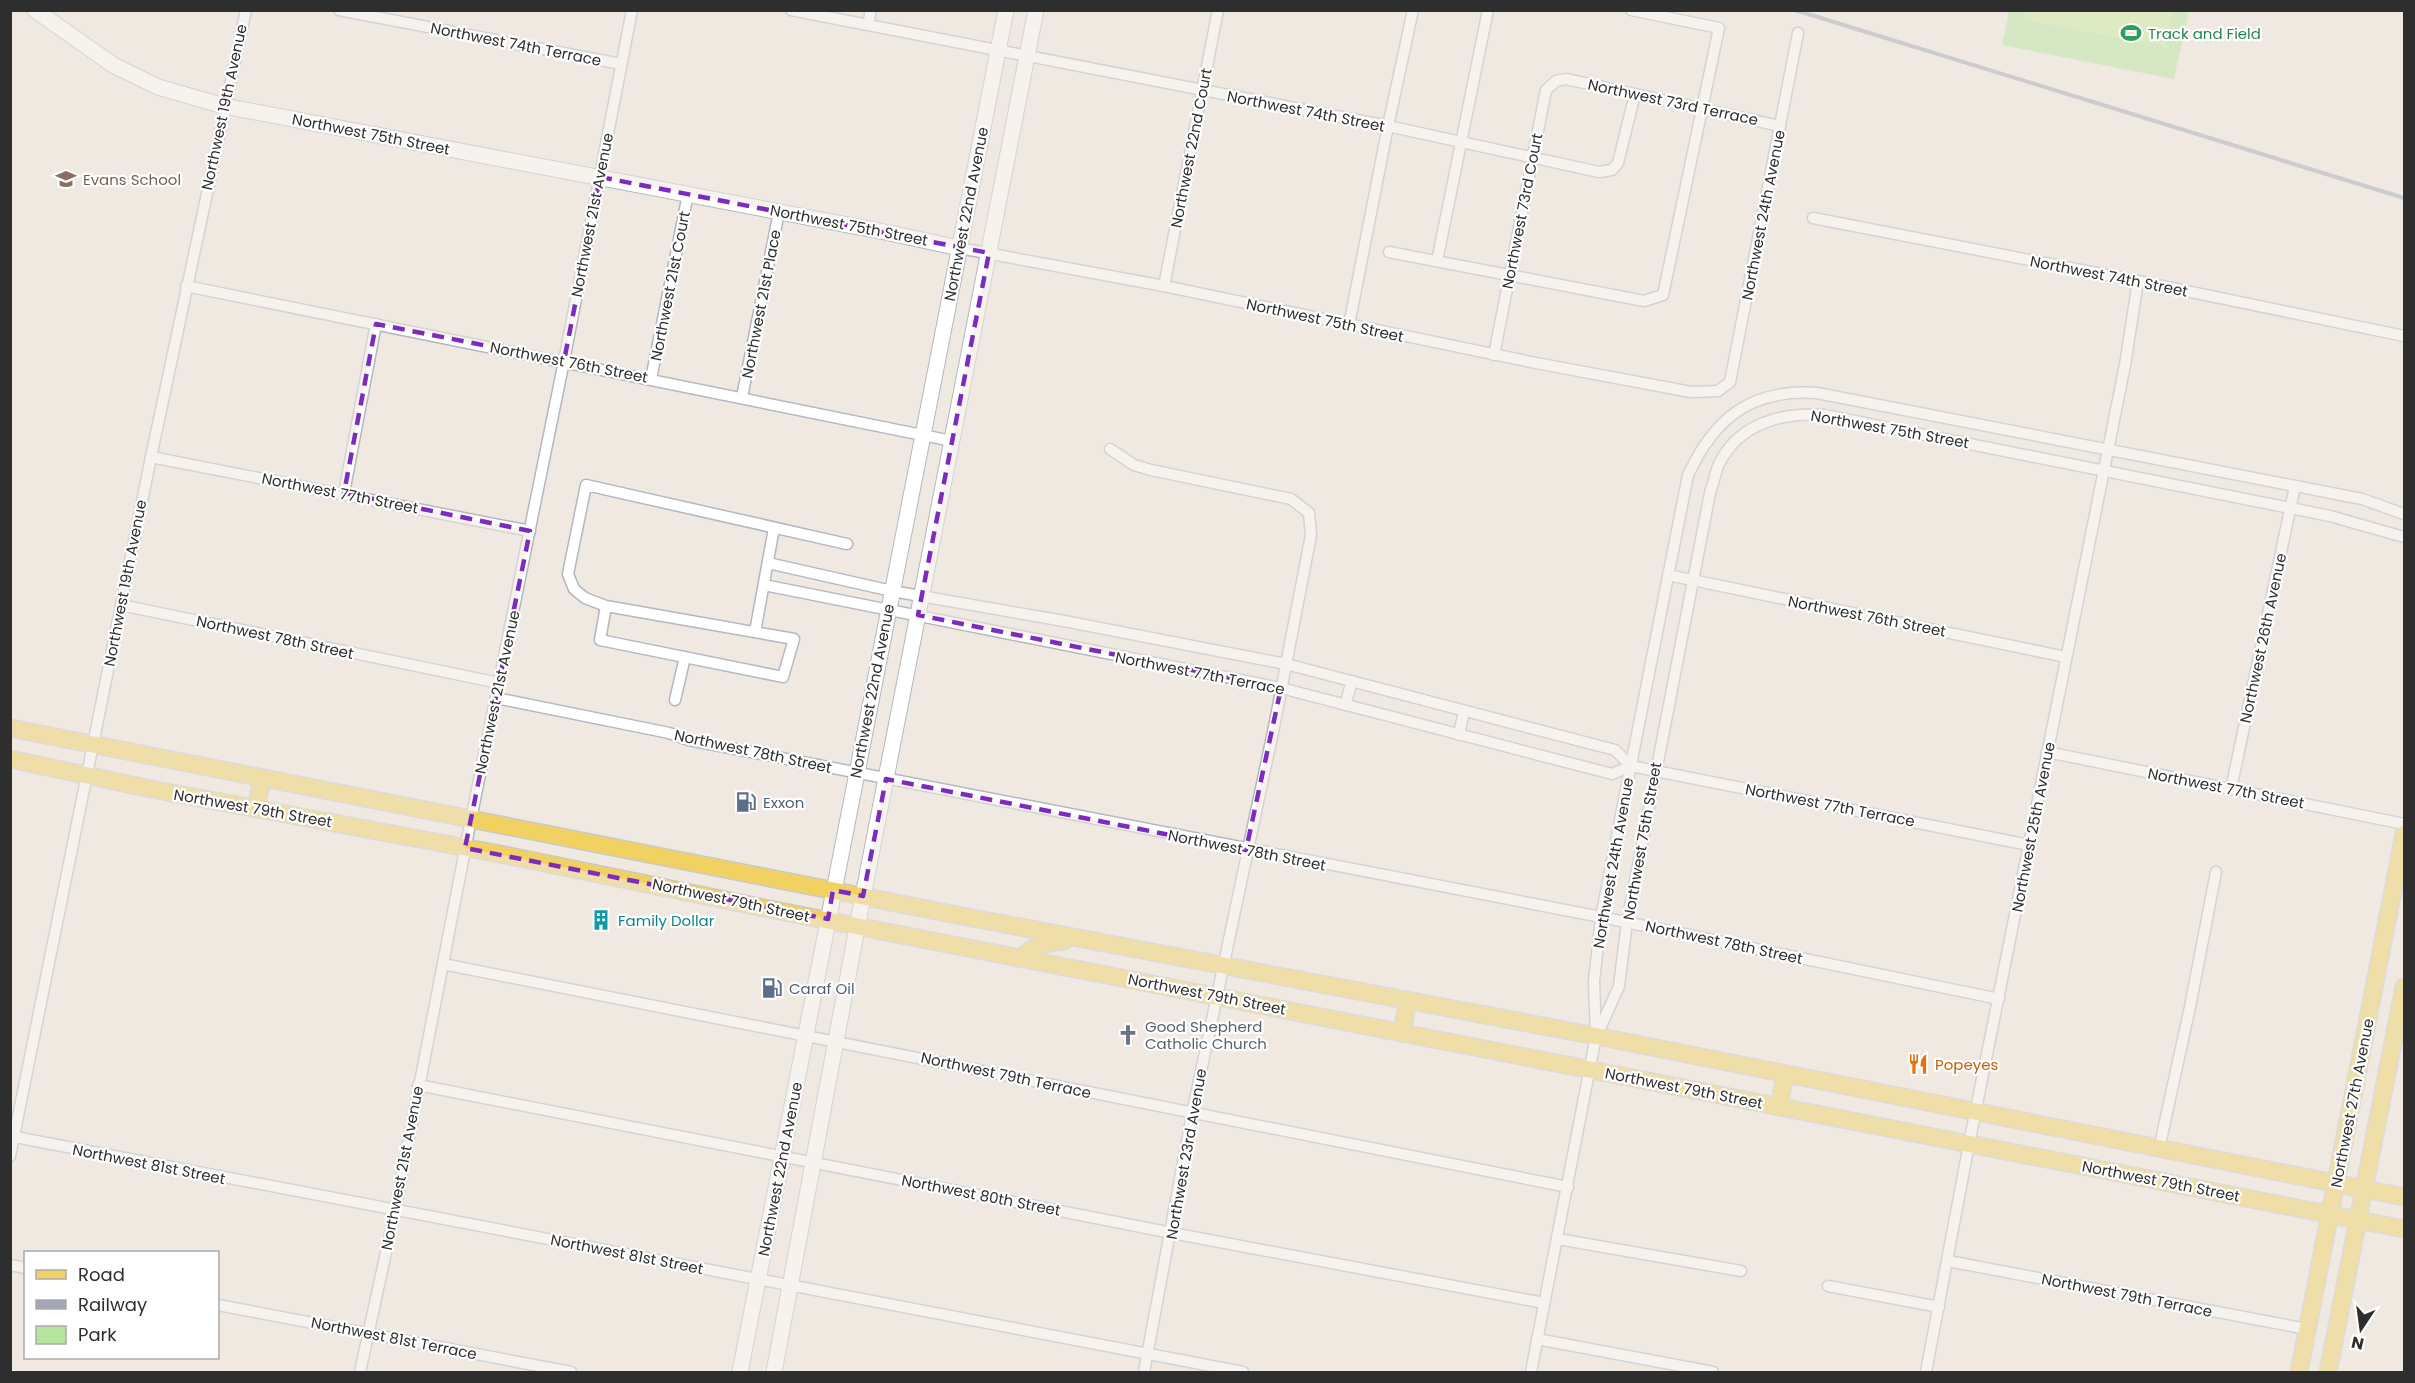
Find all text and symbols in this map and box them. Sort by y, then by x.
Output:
street label: Northwest 74th Terrace [429,17,603,71]
sports icon: Track and Field [2119,21,2143,45]
street label: Northwest 19th Avenue [196,22,252,192]
place label: Track and Field [2148,23,2261,44]
street label: Northwest 22nd Court [1165,66,1217,230]
street label: Northwest 73rd Terrace [1586,74,1760,130]
street label: Northwest 74th Street [1225,85,1387,137]
street label: Northwest 75th Street [290,108,452,160]
street label: Northwest 22nd Avenue [939,125,993,303]
street label: Northwest 24th Avenue [1736,128,1790,302]
street label: Northwest 21st Avenue [566,131,618,299]
street label: Northwest 73rd Court [1497,131,1547,291]
school or university icon: Evans School [54,167,78,191]
place label: Evans School [83,169,181,190]
street label: Northwest 75th Street [768,199,930,251]
street label: Northwest 21st Court [645,209,695,363]
street label: Northwest 21st Place [736,228,786,380]
street label: Northwest 74th Street [2028,250,2190,302]
street label: Northwest 75th Street [1244,293,1406,347]
street label: Northwest 76th Street [488,336,650,388]
street label: Northwest 75th Street [1809,405,1971,453]
street label: Northwest 77th Street [260,468,420,518]
street label: Northwest 19th Avenue [99,498,151,668]
street label: Northwest 26th Avenue [2235,551,2291,725]
street label: Northwest 76th Street [1786,590,1948,642]
street label: Northwest 22nd Avenue [845,602,899,780]
street label: Northwest 21st Avenue [469,608,525,776]
street label: Northwest 78th Street [194,610,356,664]
street label: Northwest 77th Terrace [1113,646,1287,700]
street label: Northwest 78th Street [672,724,834,778]
street label: Northwest 25th Avenue [2006,740,2060,914]
street label: Northwest 75th Street [1618,760,1666,922]
street label: Northwest 77th Street [2146,763,2306,813]
street label: Northwest 24th Avenue [1588,776,1638,950]
street label: Northwest 77th Terrace [1743,778,1917,832]
street label: Northwest 79th Street [172,784,334,832]
fuel station icon: Exxon [734,790,758,814]
place label: Exxon [763,792,804,813]
street label: Northwest 78th Street [1166,824,1328,876]
street label: Northwest 79th Street [650,873,812,927]
building icon: Family Dollar [589,908,613,932]
place label: Family Dollar [618,910,715,931]
street label: Northwest 78th Street [1643,915,1805,969]
street label: Northwest 79th Street [1126,968,1288,1020]
fuel station icon: Caraf Oil [760,976,784,1000]
place label: Caraf Oil [789,978,855,999]
place label: Good Shepherd Catholic Church [1145,1016,1267,1054]
street label: Northwest 27th Avenue [2325,1017,2379,1189]
church icon: Good Shepherd Catholic Church [1116,1023,1140,1047]
street label: Northwest 79th Terrace [919,1047,1093,1103]
restaurant icon: Popeyes [1906,1052,1930,1076]
place label: Popeyes [1935,1054,1998,1075]
street label: Northwest 79th Street [1603,1062,1765,1114]
street label: Northwest 23rd Avenue [1161,1067,1211,1241]
street label: Northwest 22nd Avenue [753,1080,807,1258]
street label: Northwest 21st Avenue [376,1084,428,1252]
street label: Northwest 81st Street [71,1139,227,1189]
street label: Northwest 79th Street [2080,1155,2242,1207]
street label: Northwest 80th Street [900,1169,1062,1221]
street label: Northwest 81st Street [549,1229,705,1279]
legend [24,1251,219,1359]
text: Road [78,1262,125,1287]
street label: Northwest 79th Terrace [2040,1268,2214,1322]
text: Railway [78,1292,147,1317]
north arrow [2331,1299,2391,1359]
street label: Northwest 81st Terrace [309,1312,479,1364]
text: Park [78,1322,117,1347]
text: N [2349,1331,2366,1356]

